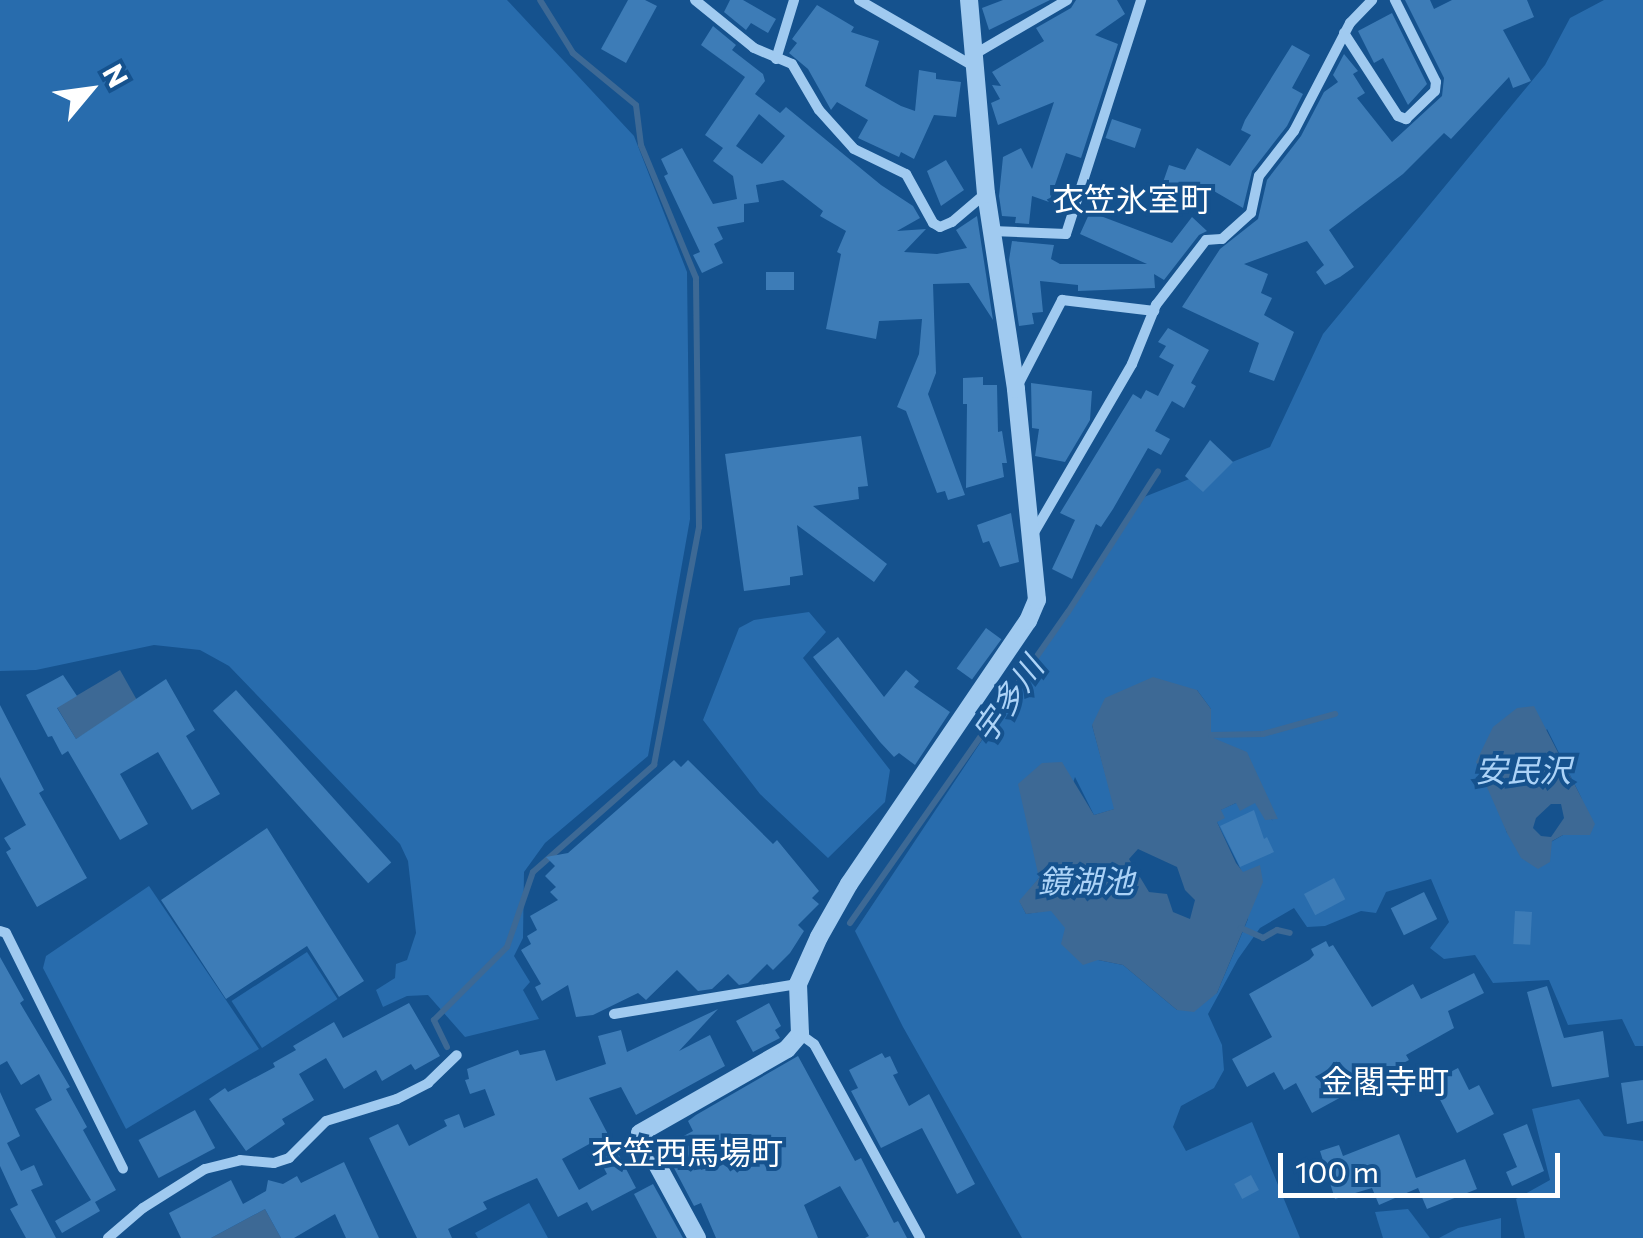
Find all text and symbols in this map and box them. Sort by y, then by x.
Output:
north arrow [40,40,140,140]
text: N [96,58,136,93]
district label: 衣笠氷室町 [1052,179,1212,217]
water label: 宇多川 [964,649,1050,749]
water label: 安民沢 [1475,750,1571,788]
water label: 鏡湖池 [1038,861,1134,899]
district label: 金閣寺町 [1321,1061,1449,1099]
district label: 衣笠西馬場町 [591,1132,783,1170]
scale bar [1283,1133,1566,1195]
text: 100 m [1295,1152,1379,1189]

